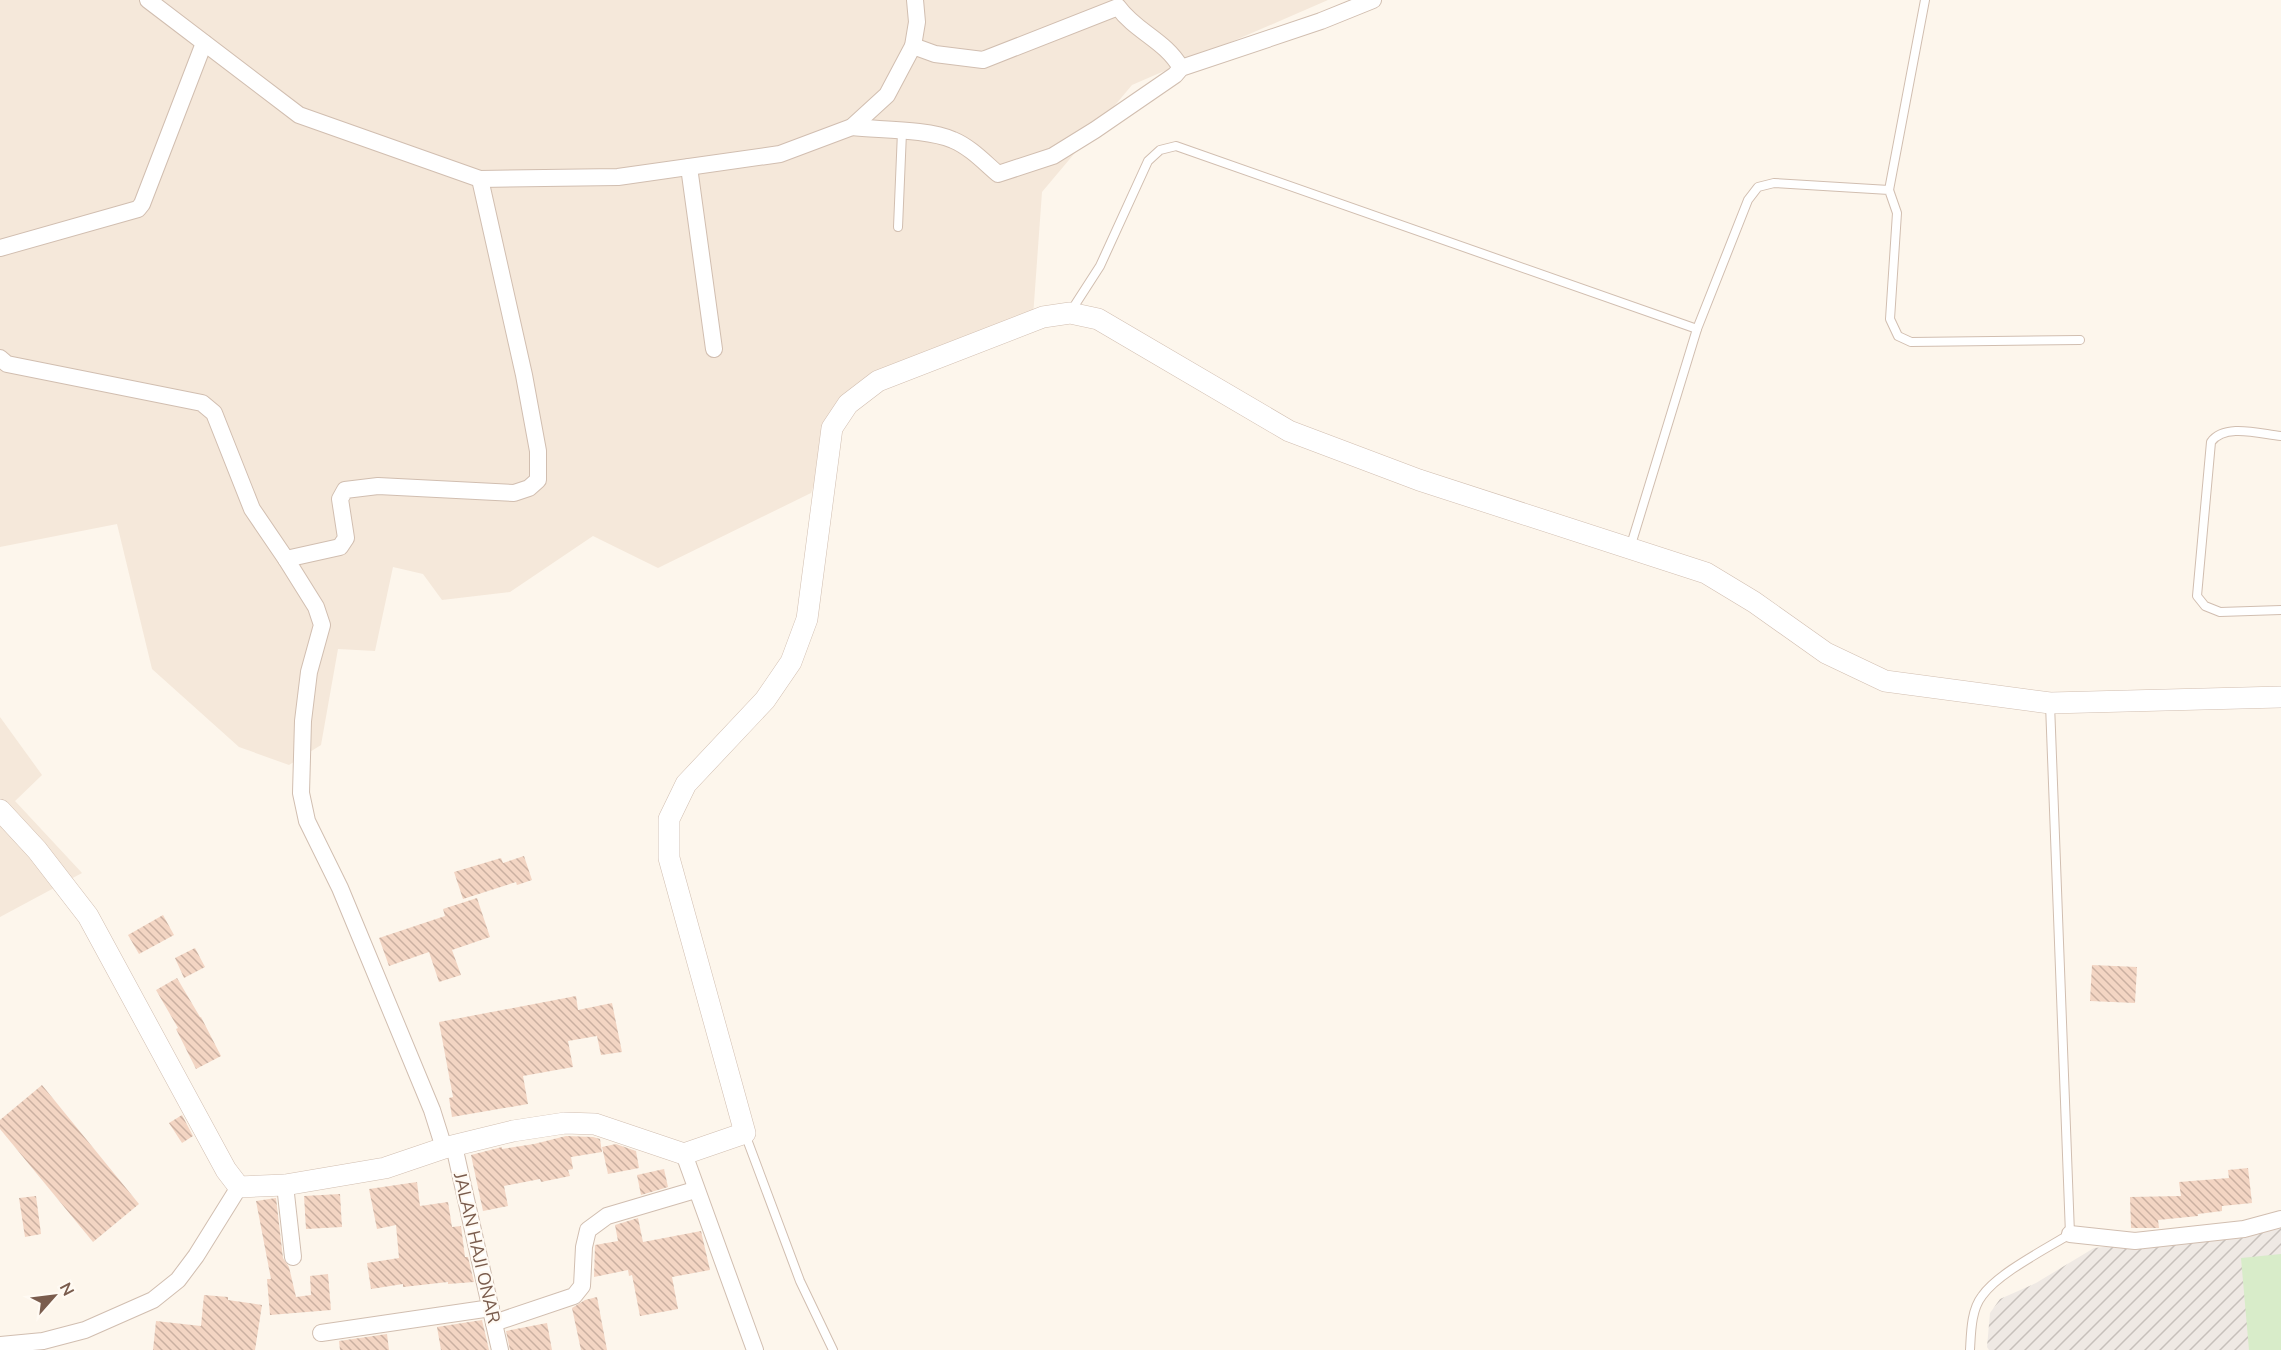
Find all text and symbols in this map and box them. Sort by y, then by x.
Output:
street label: JALAN HAJI ONAR [448,1169,506,1326]
north arrow [24,1266,84,1326]
text: N [54,1279,79,1300]

